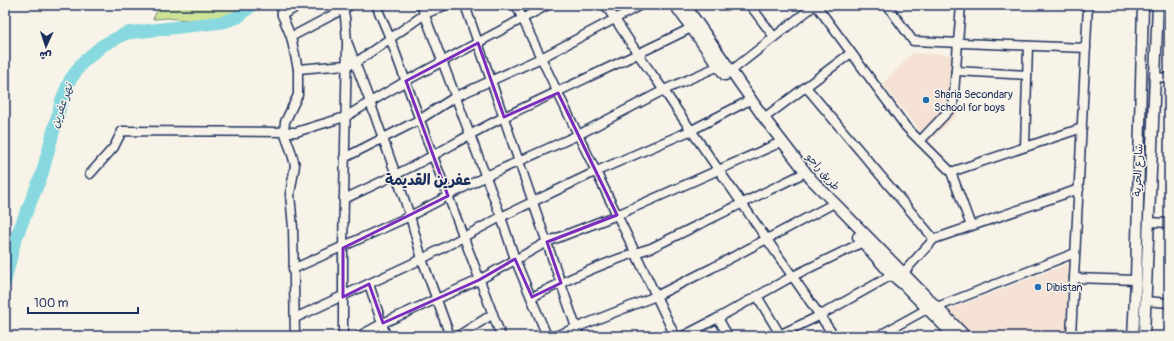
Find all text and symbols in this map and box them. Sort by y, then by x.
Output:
north arrow [26,26,66,66]
text: ش [39,49,52,62]
water label: نهر عفرين [47,80,77,130]
place label: Sharia Secondary School for boys [934,88,1013,114]
marker: Sharia Secondary School for boys [921,95,931,105]
street label: شارع الحرية [1131,143,1147,197]
street label: طريق راجو [802,150,843,194]
district label: عفرين القديمة [385,171,471,190]
place label: Dibistan [1046,281,1083,294]
marker: Dibistan [1033,282,1043,292]
scale bar [28,289,138,315]
text: 100 m [34,296,69,311]

